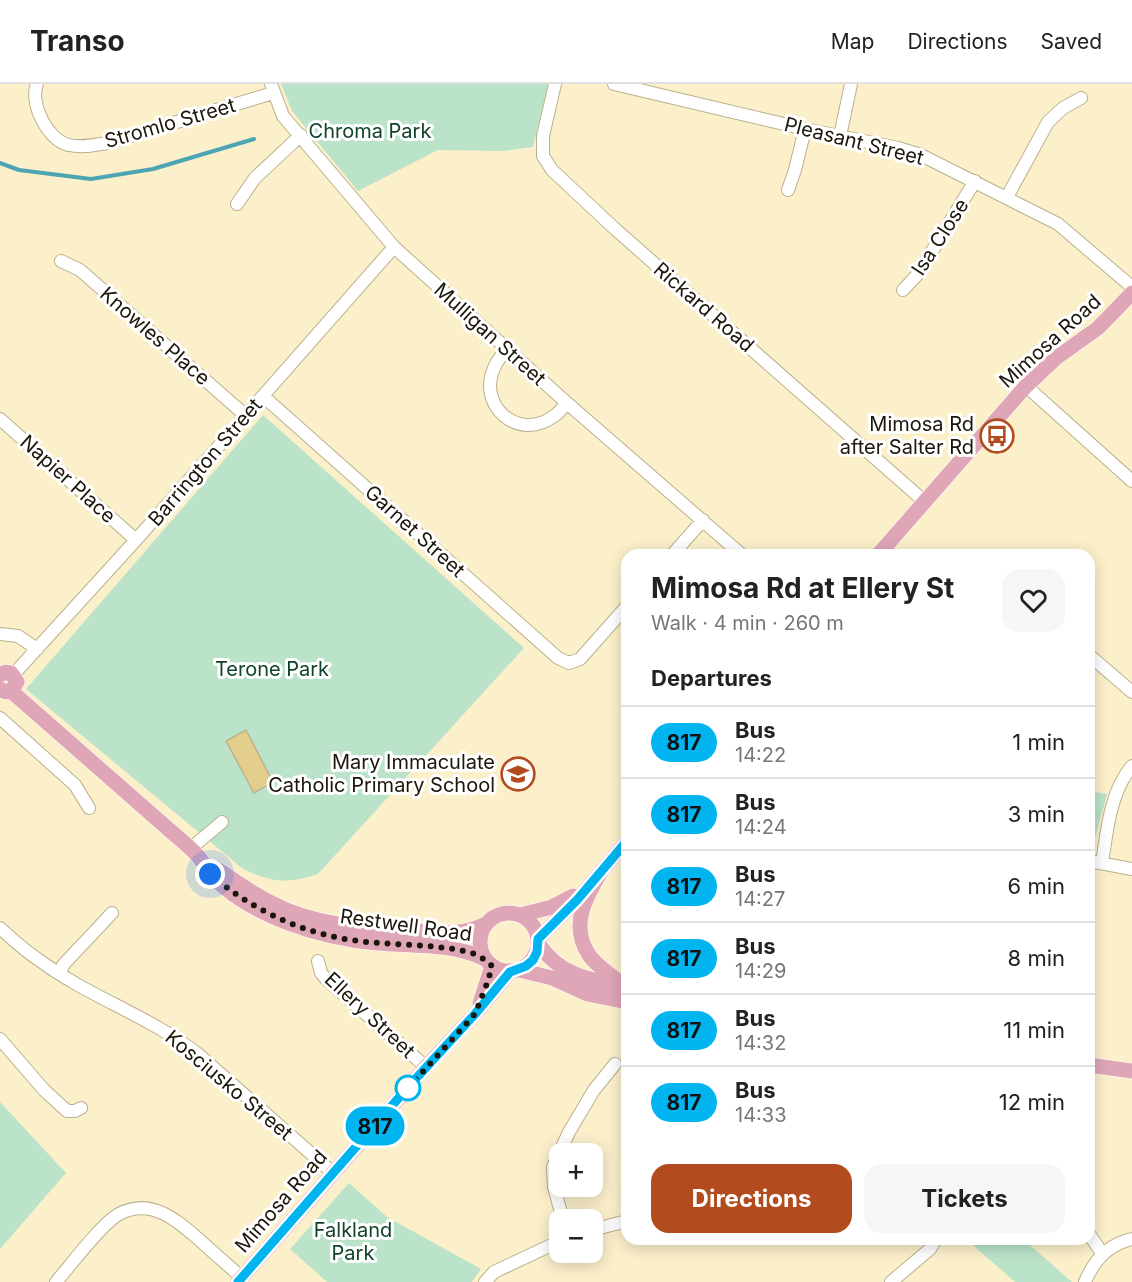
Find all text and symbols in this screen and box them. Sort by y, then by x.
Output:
text: Transo [30,24,125,58]
text: Map [831,29,874,54]
text: Directions [907,29,1008,54]
text: Saved [1041,29,1102,54]
street label: Stromlo Street [102,93,239,153]
street label: Pleasant Street [782,112,927,170]
park label: Chroma Park [309,119,431,143]
street label: Isa Close [906,194,974,280]
street label: Rickard Road [649,257,759,357]
street label: Mulligan Street [429,278,551,391]
street label: Knowles Place [95,282,215,390]
street label: Mimosa Road [994,289,1106,393]
street label: Barrington Street [143,393,267,531]
place label: Mimosa Rd after Salter Rd [840,412,974,459]
bus stop icon: Mimosa Rd after Salter Rd [979,418,1015,454]
street label: Napier Place [15,430,121,528]
street label: Garnet Street [360,480,470,582]
button: heart [1002,569,1065,632]
text: Mimosa Rd at Ellery St [651,571,954,605]
text: Walk · 4 min · 260 m [651,611,844,635]
park label: Terone Park [215,657,329,681]
text: Departures [651,665,772,691]
text: Bus [735,717,776,743]
text: 1 min [1012,729,1065,755]
text: 817 [667,730,701,755]
text: 14:22 [735,743,786,767]
place label: Mary Immaculate Catholic Primary School [268,750,495,797]
school or university icon: Mary Immaculate Catholic Primary School [500,756,536,792]
text: Bus [735,789,776,815]
text: 3 min [1008,801,1065,827]
text: 817 [667,802,701,827]
text: 14:24 [735,815,787,839]
your location [195,859,225,889]
text: Bus [735,861,776,887]
text: 6 min [1008,873,1065,899]
text: 817 [667,874,701,899]
text: 14:27 [735,887,785,911]
street label: Restwell Road [339,904,473,946]
text: Bus [735,933,776,959]
text: 8 min [1008,945,1065,971]
text: 817 [667,946,701,971]
text: 14:29 [735,959,786,983]
street label: Ellery Street [320,967,420,1063]
text: Bus [735,1005,776,1031]
text: 11 min [1003,1017,1065,1043]
text: 817 [667,1018,701,1043]
street label: Kosciusko Street [161,1025,298,1145]
text: 14:32 [735,1031,786,1055]
unlabelled marker [395,1075,421,1101]
text: Bus [735,1077,776,1103]
text: 12 min [999,1089,1065,1115]
text: 817 [667,1090,701,1115]
text: 14:33 [735,1103,787,1127]
line badge: 817 [340,1106,410,1146]
text: 817 [358,1114,392,1139]
map controls [549,1143,603,1263]
button: + [549,1143,603,1197]
street label: Mimosa Road [230,1145,332,1257]
button: Directions [651,1164,852,1233]
button: Tickets [864,1164,1065,1233]
button: − [549,1209,603,1263]
park label: Falkland Park [314,1218,392,1265]

